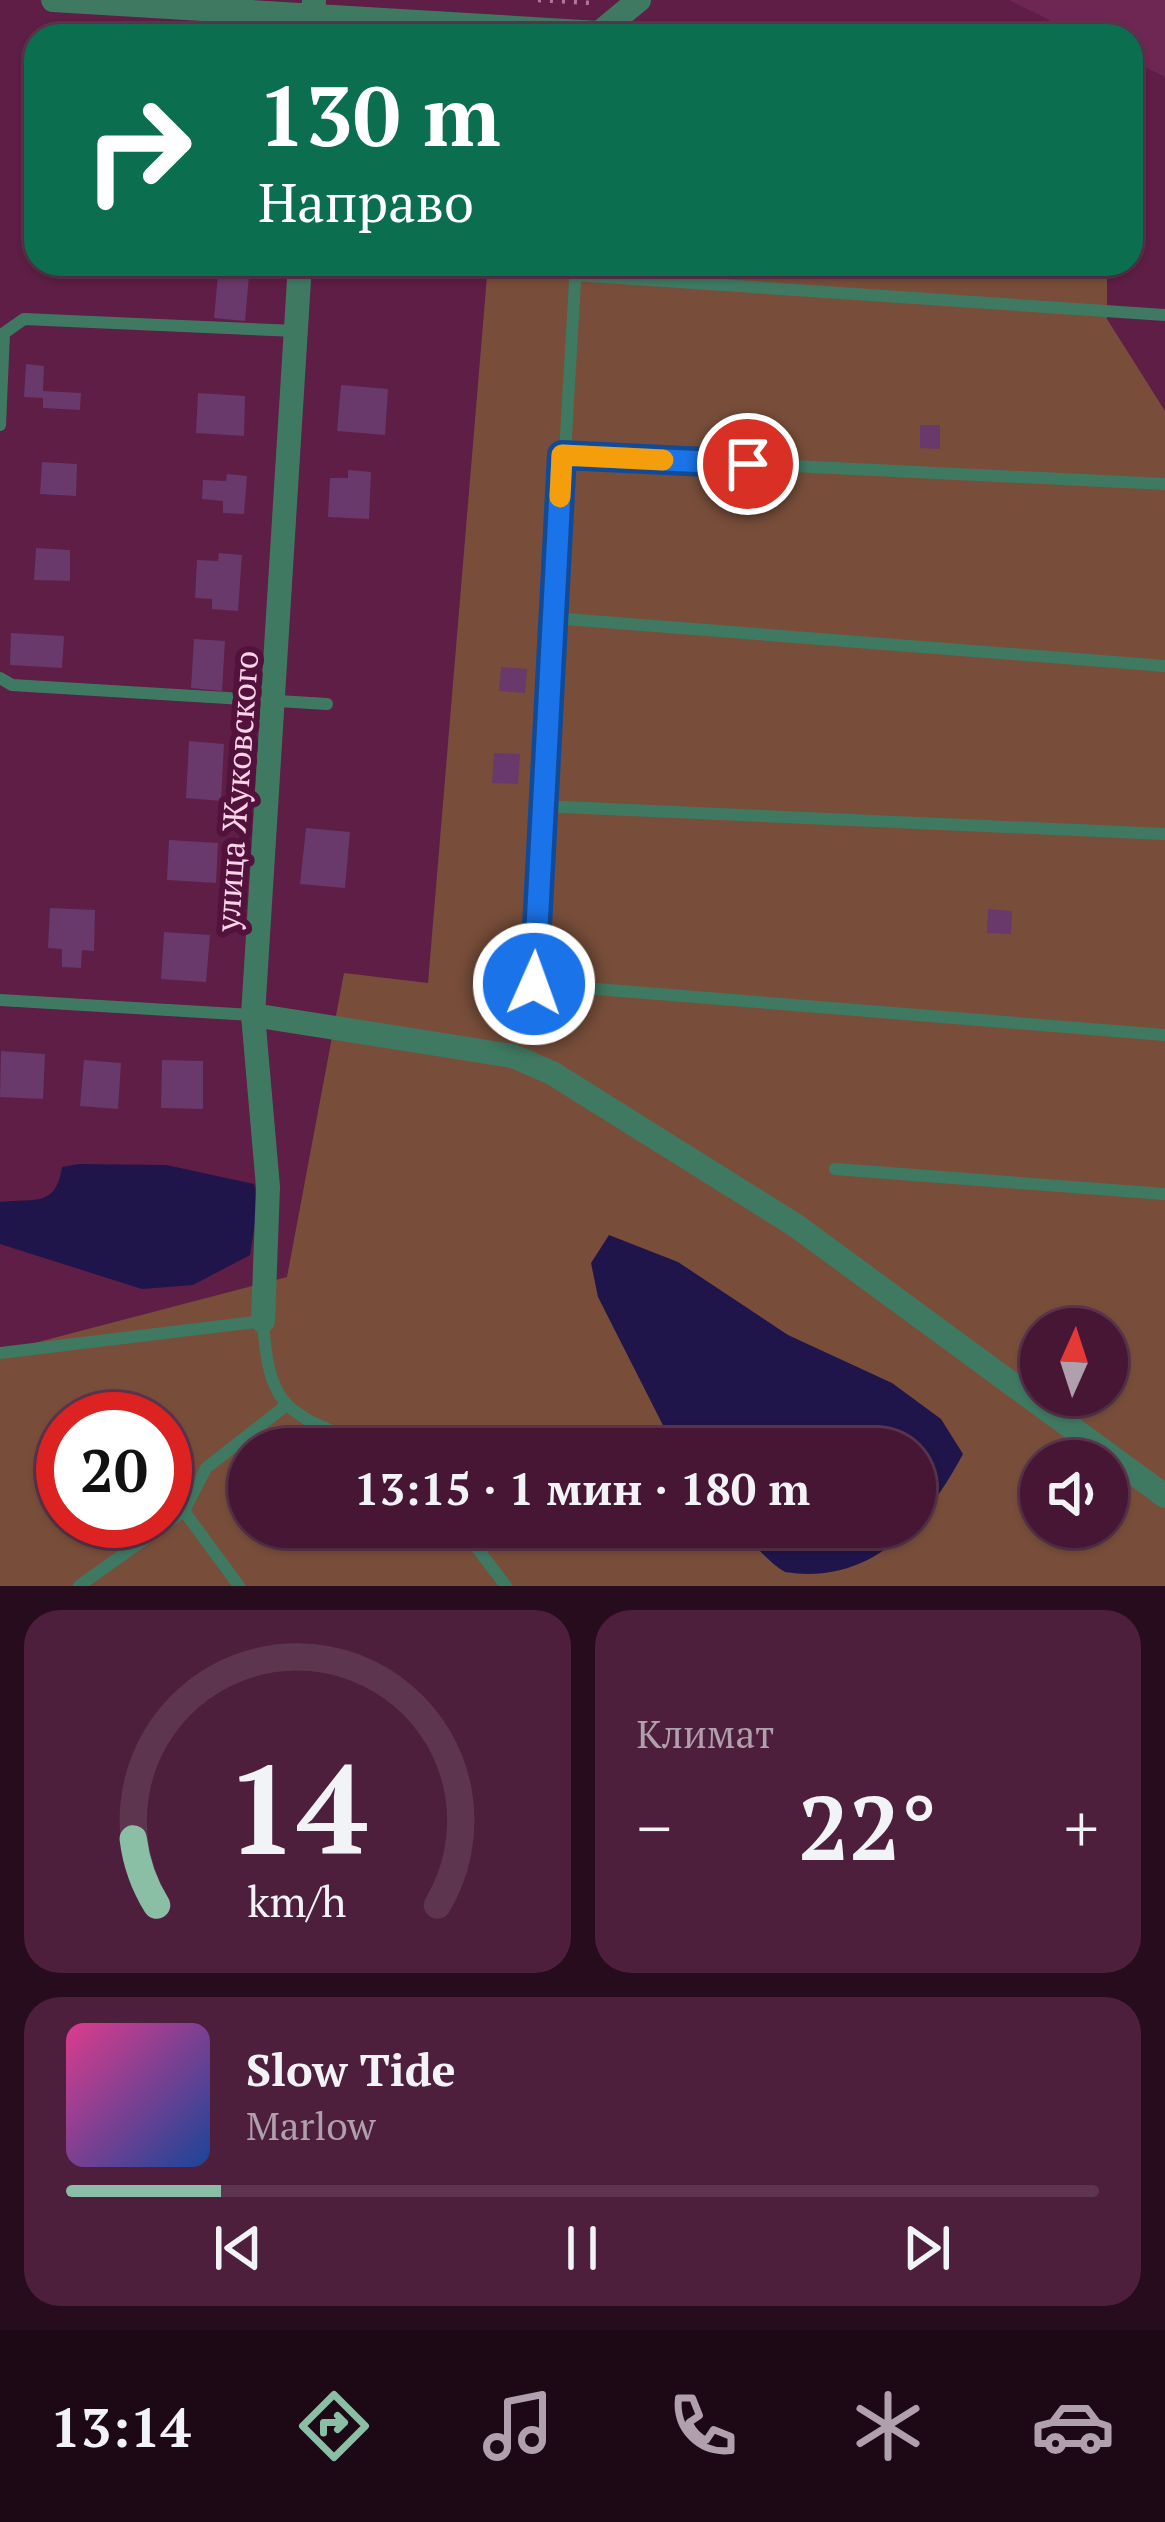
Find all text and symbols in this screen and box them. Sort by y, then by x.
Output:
text: 130 m [258,59,501,170]
icon: right [60,72,216,228]
text: Направо [258,166,474,237]
pin [697,413,799,515]
icon: arrive [715,431,781,497]
street label: улица Жуковского [205,649,267,934]
position arrow [471,921,597,1047]
north arrow [1020,1308,1128,1416]
map controls [1020,1308,1128,1548]
speed limit sign: 20 [36,1392,192,1548]
button: sound [1020,1440,1128,1548]
text: 13:15 · 1 мин · 180 m [354,1458,810,1518]
text: Климат [637,1707,774,1759]
text: 14 [227,1724,368,1890]
text: 22° [798,1766,937,1886]
text: − [637,1783,672,1871]
text: + [1064,1783,1099,1871]
text: km/h [248,1871,347,1928]
text: Slow Tide [246,2039,456,2099]
text: Marlow [246,2099,376,2151]
icon: previous [205,2215,271,2281]
icon: pause [549,2215,615,2281]
icon: next [894,2215,960,2281]
icon: directions [292,2384,376,2468]
icon: music [476,2384,560,2468]
icon: phone [661,2384,745,2468]
icon: climate [846,2384,930,2468]
icon: car [1031,2384,1115,2468]
text: 13:14 [50,2391,191,2462]

